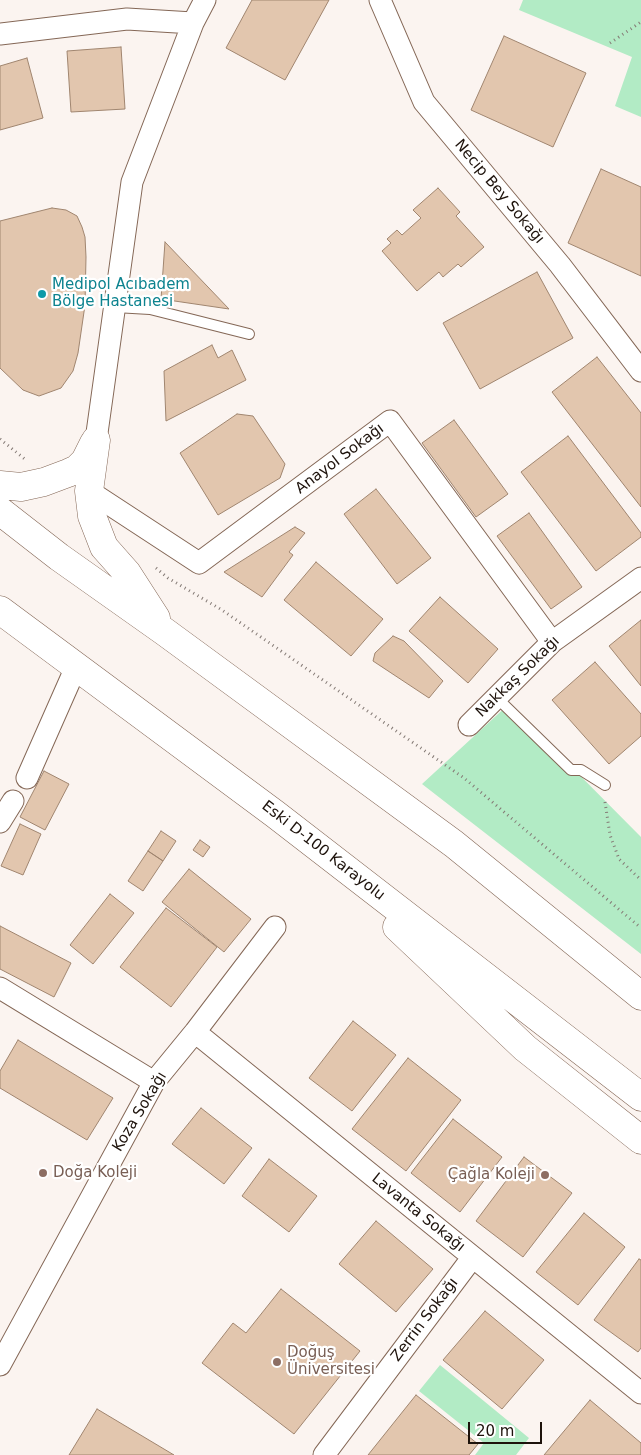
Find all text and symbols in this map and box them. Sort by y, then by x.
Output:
street label: Necip Bey Sokağı [450,136,548,248]
place label: Medipol Acıbadem Bölge Hastanesi [52,276,190,311]
marker: Medipol Acıbadem Bölge Hastanesi [36,288,48,300]
street label: Anayol Sokağı [292,420,388,498]
street label: Nakkaş Sokağı [472,633,564,721]
street label: Eski D-100 Karayolu [258,797,388,905]
street label: Koza Sokağı [109,1069,171,1155]
place label: Doğa Koleji [53,1164,137,1182]
place label: Çağla Koleji [448,1166,535,1184]
marker: Doğa Koleji [37,1167,49,1179]
marker: Çağla Koleji [539,1169,551,1181]
street label: Lavanta Sokağı [368,1170,468,1256]
street label: Zerrin Sokağı [388,1275,462,1365]
place label: Doğuş Üniversitesi [287,1344,375,1379]
marker: Doğuş Üniversitesi [271,1356,283,1368]
scale bar [471,1412,545,1444]
text: 20 m [476,1422,514,1440]

